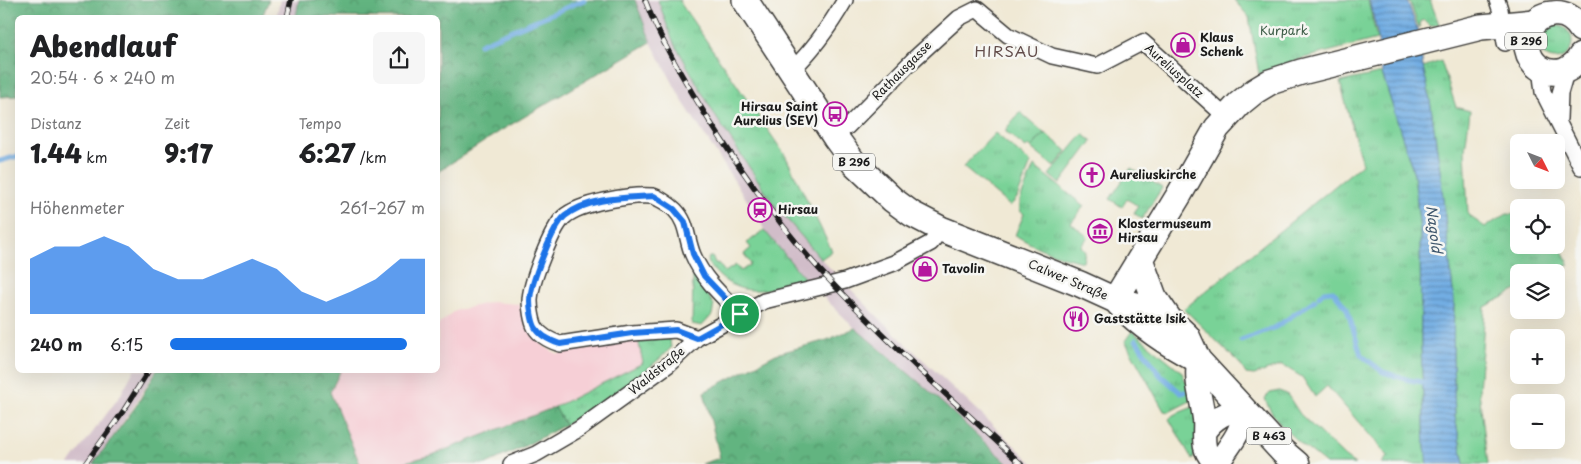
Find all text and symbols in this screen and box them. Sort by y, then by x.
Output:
park label: Kurpark [1260,21,1308,39]
text: Abendlauf [30,24,177,67]
place label: Klaus Schenk [1200,28,1244,60]
button: share [373,32,425,84]
shop icon: Klaus Schenk [1170,32,1196,58]
road number: B 296 [1505,32,1547,49]
street label: Rathausgasse [867,36,935,104]
district label: HIRSAU [974,39,1040,62]
street label: Aureliusplatz [1141,39,1208,102]
text: 20:54 · 6 × 240 m [30,65,175,89]
place label: Hirsau Saint Aurelius (SEV) [733,97,818,129]
bus stop icon: Hirsau Saint Aurelius (SEV) [822,101,848,127]
text: Distanz [30,113,81,134]
text: Zeit [164,113,190,134]
text: Tempo [299,113,341,134]
text: 1.44 [30,134,82,172]
text: 9:17 [164,134,213,172]
text: 6:27 [299,134,355,172]
north arrow [1510,134,1565,189]
map controls [1510,134,1565,449]
text: km [82,147,107,168]
text: /km [355,147,387,168]
road number: B 296 [833,154,875,170]
church icon: Aureliuskirche [1079,162,1105,188]
place label: Aureliuskirche [1109,165,1197,183]
text: Höhenmeter [30,195,124,219]
text: 261–267 m [340,195,425,219]
station icon: Hirsau [747,197,773,223]
button: locate [1510,199,1565,254]
place label: Hirsau [778,200,818,218]
water label: Nagold [1421,204,1448,256]
place label: Klostermuseum Hirsau [1118,214,1211,246]
museum icon: Klostermuseum Hirsau [1087,218,1113,244]
street label: Calwer Straße [1026,254,1111,304]
shop icon: Tavolin [912,256,938,282]
place label: Tavolin [942,259,985,277]
button: layers [1510,264,1565,319]
pin [719,293,761,335]
icon: arrive [726,300,754,328]
restaurant icon: Gaststätte Isik [1063,306,1089,332]
place label: Gaststätte Isik [1094,309,1187,327]
button: + [1510,329,1565,384]
text: 240 m [30,332,83,356]
text: 6:15 [110,332,143,356]
street label: Waldstraße [624,342,688,398]
button: − [1510,394,1565,449]
road number: B 463 [1246,428,1292,444]

